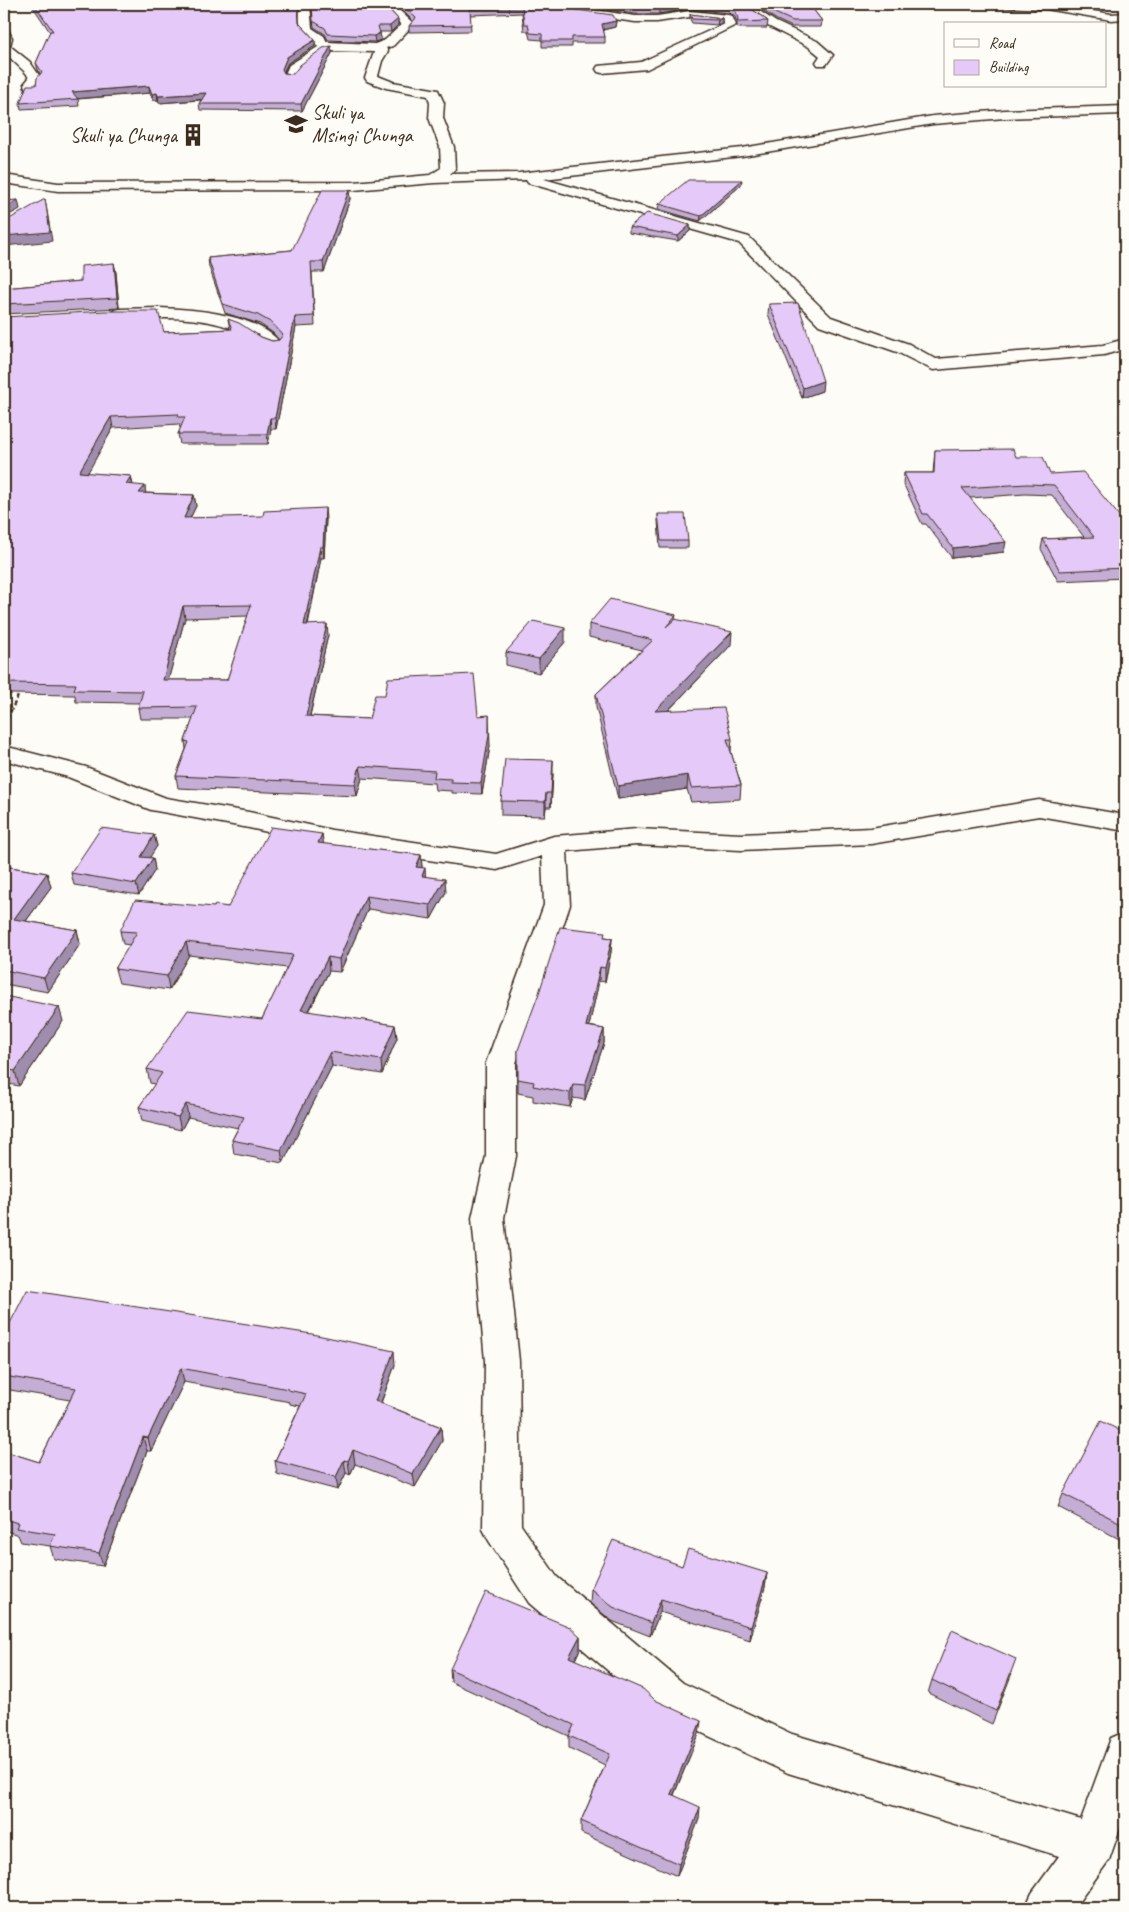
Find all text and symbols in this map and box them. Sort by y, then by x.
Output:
legend [944,22,1106,88]
text: Road [989,34,1016,53]
text: Building [989,58,1029,77]
place label: Skuli ya Msingi Chunga [312,100,414,148]
school or university icon: Skuli ya Msingi Chunga [283,111,309,137]
building icon: Skuli ya Chunga [180,122,206,148]
place label: Skuli ya Chunga [70,123,179,148]

